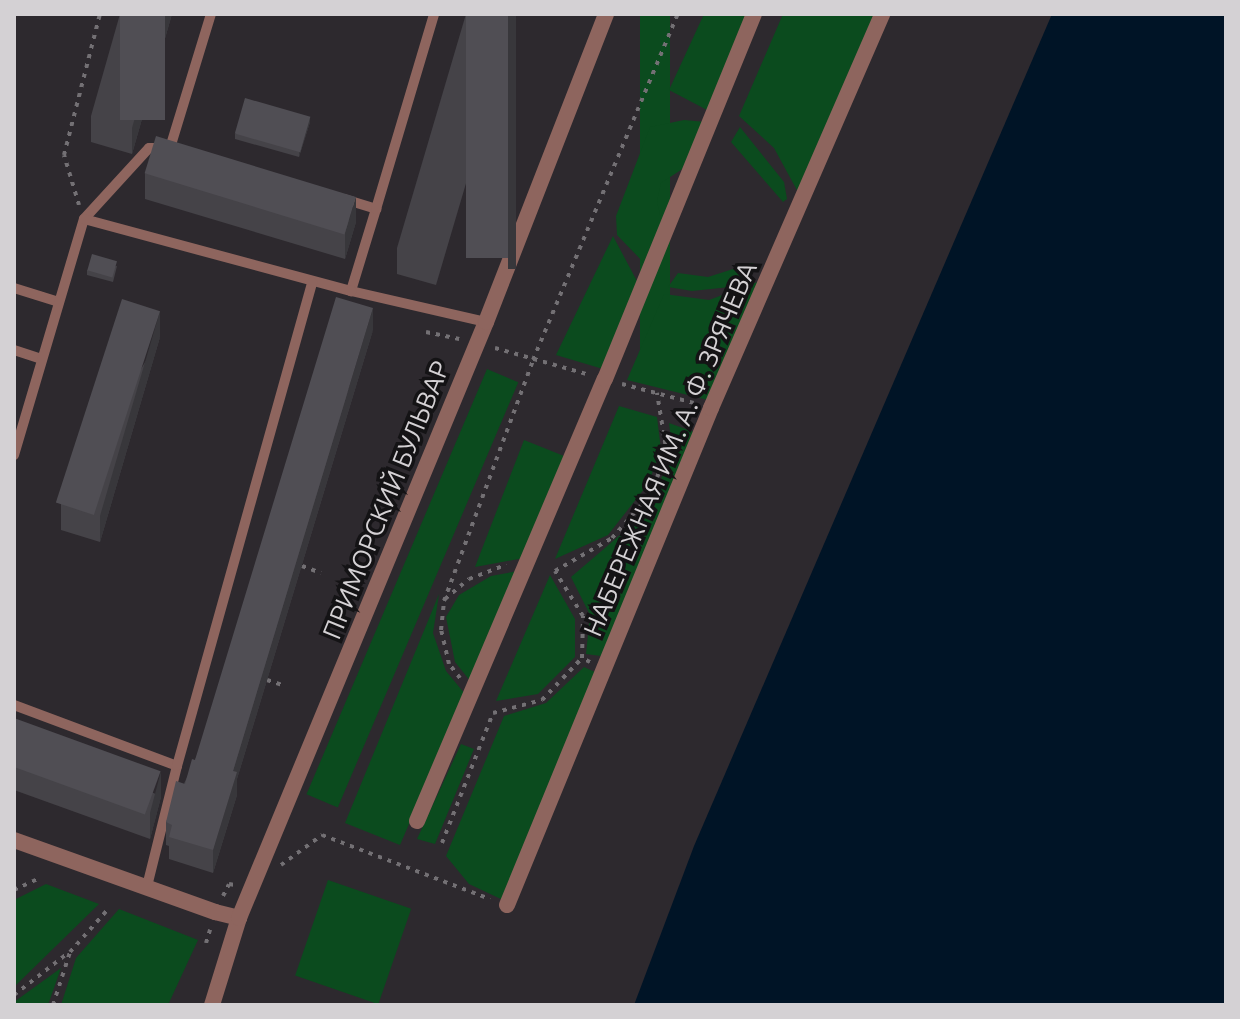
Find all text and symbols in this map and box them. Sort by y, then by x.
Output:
street label: НАБЕРЕЖНАЯ ИМ. А. Ф. ЗРЯЧЕВА [577,257,763,641]
street label: ПРИМОРСКИЙ БУЛЬВАР [316,356,456,644]

